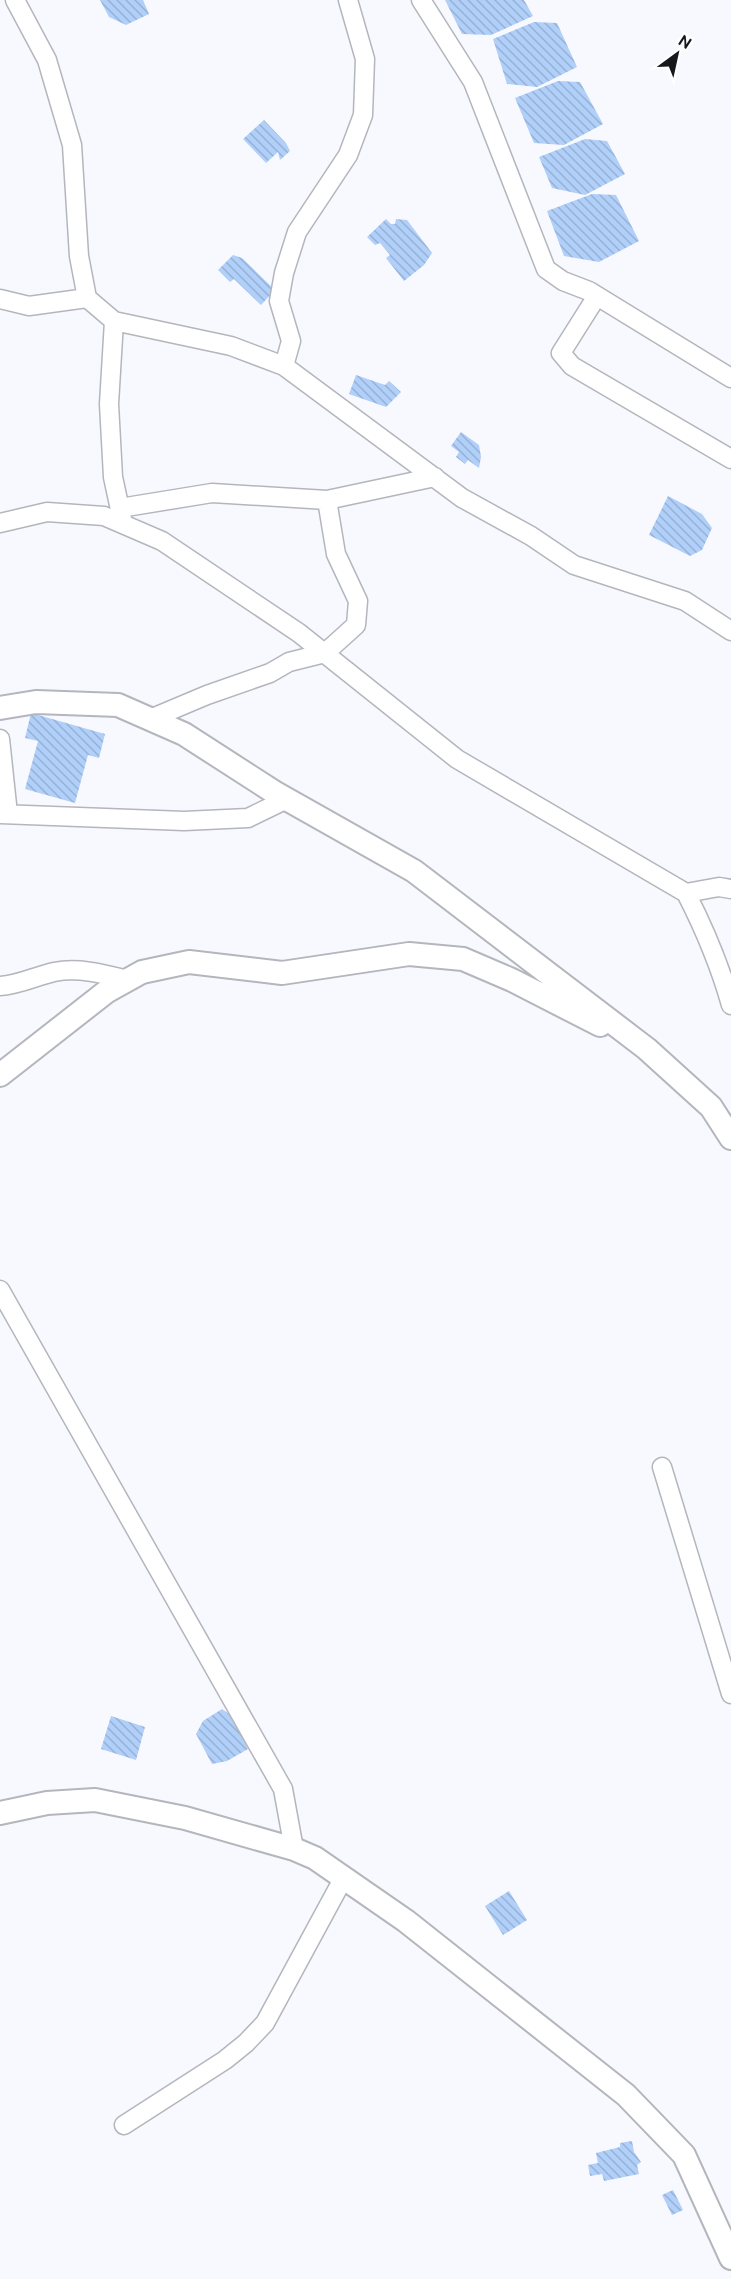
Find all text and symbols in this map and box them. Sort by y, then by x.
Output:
north arrow [647,24,707,84]
text: N [675,31,695,52]

